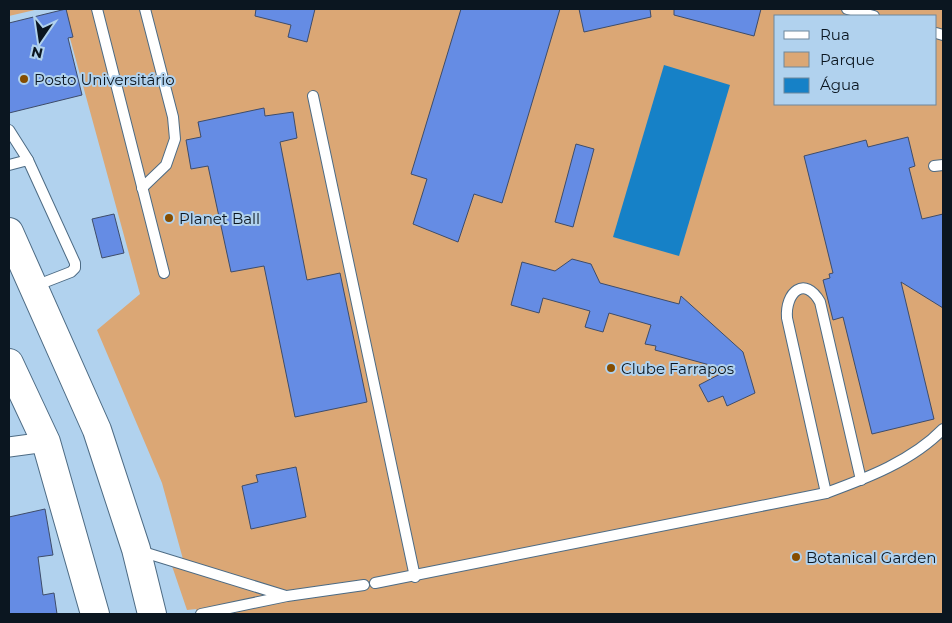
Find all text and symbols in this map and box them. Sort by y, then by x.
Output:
north arrow [15,15,65,65]
legend [774,15,937,105]
text: Rua [820,25,850,44]
text: N [30,43,45,63]
text: Parque [820,50,875,69]
place label: Posto Universitário [34,70,175,89]
marker: Posto Universitário [18,73,30,85]
text: Água [820,75,860,94]
place label: Planet Ball [179,209,260,228]
marker: Planet Ball [163,212,175,224]
place label: Clube Farrapos [621,359,734,378]
marker: Clube Farrapos [605,362,617,374]
place label: Botanical Garden [806,548,936,567]
marker: Botanical Garden [790,551,802,563]

